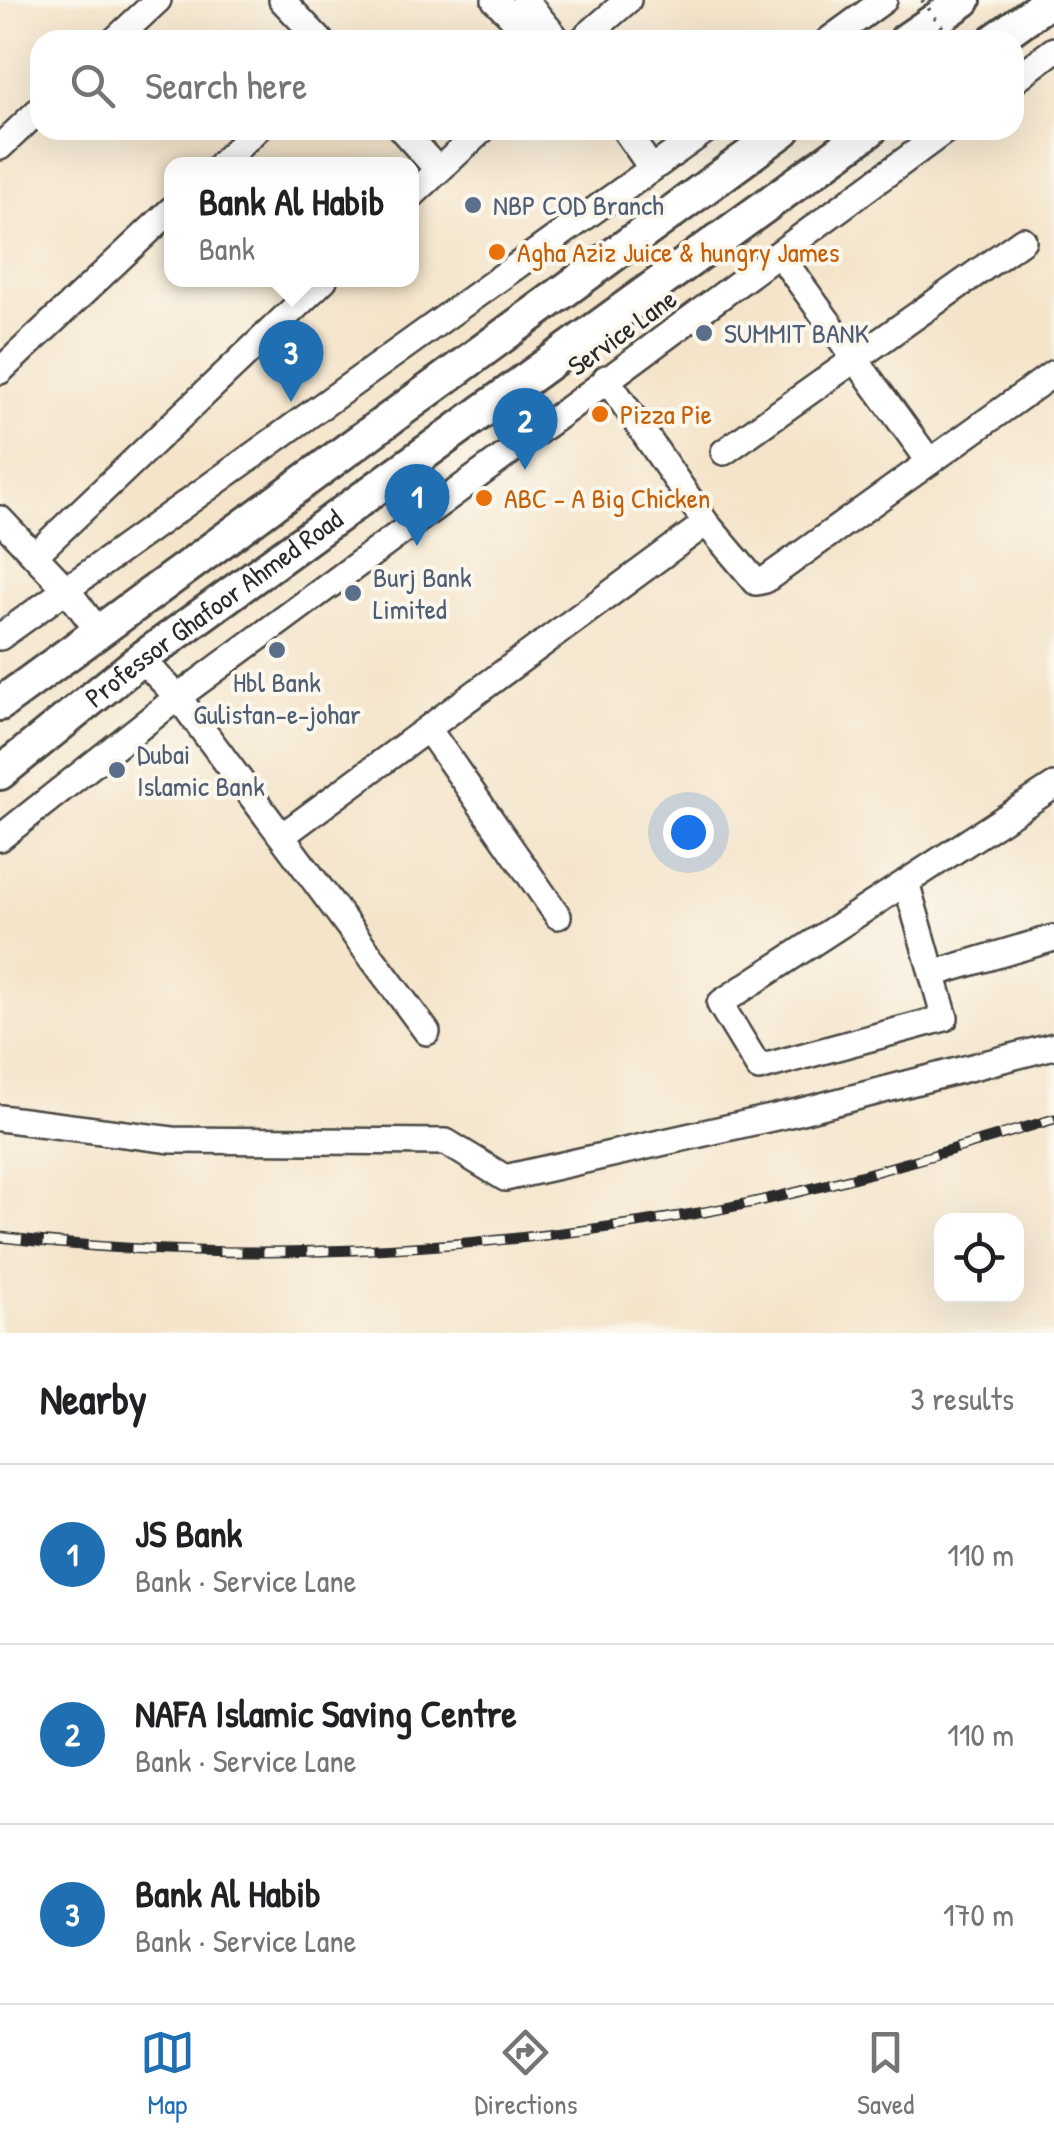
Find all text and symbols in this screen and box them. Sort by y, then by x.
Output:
search box [30,30,1024,140]
icon: search [65,58,120,113]
text: Search here [145,59,307,111]
popup [164,157,419,287]
text: Bank Al Habib [199,175,384,227]
place label: NBP COD Branch [493,186,664,224]
marker: NBP COD Branch [462,194,484,216]
text: Bank [199,227,255,270]
place label: Agha Aziz Juice & hungry James [517,233,840,271]
marker: Agha Aziz Juice & hungry James [486,241,508,263]
street label: Service Lane [560,280,684,384]
place label: SUMMIT BANK [724,314,869,352]
pin: 3 [258,320,324,402]
marker: SUMMIT BANK [693,322,715,344]
pin: 2 [492,388,558,470]
place label: Pizza Pie [620,395,712,433]
marker: Pizza Pie [589,403,611,425]
pin: 1 [384,464,450,546]
place label: ABC - A Big Chicken [504,479,711,517]
marker: ABC - A Big Chicken [473,487,495,509]
street label: Professor Ghafoor Ahmed Road [77,500,350,716]
place label: Burj Bank Limited [373,558,472,628]
marker: Burj Bank Limited [342,582,364,604]
marker: Hbl Bank Gulistan-e-johar [266,639,288,661]
place label: Hbl Bank Gulistan-e-johar [193,663,361,733]
place label: Dubai Islamic Bank [137,735,265,805]
marker: Dubai Islamic Bank [106,759,128,781]
your location [663,807,714,858]
map controls [934,1213,1024,1303]
button: locate [934,1213,1024,1303]
text: Nearby [40,1370,147,1427]
text: 3 results [910,1377,1014,1420]
text: JS Bank [135,1507,242,1559]
text: 1 [67,1533,78,1576]
text: 110 m [947,1533,1014,1576]
text: Bank · Service Lane [135,1559,357,1602]
text: NAFA Islamic Saving Centre [135,1687,517,1739]
text: 2 [65,1713,80,1756]
text: 110 m [947,1713,1014,1756]
text: Bank · Service Lane [135,1739,357,1782]
text: Bank Al Habib [135,1867,321,1919]
text: 3 [65,1893,80,1936]
text: 170 m [943,1893,1014,1936]
text: Bank · Service Lane [135,1919,357,1962]
tab: Map [140,2025,195,2123]
tab: Directions [474,2025,577,2123]
tab: Saved [857,2025,914,2123]

